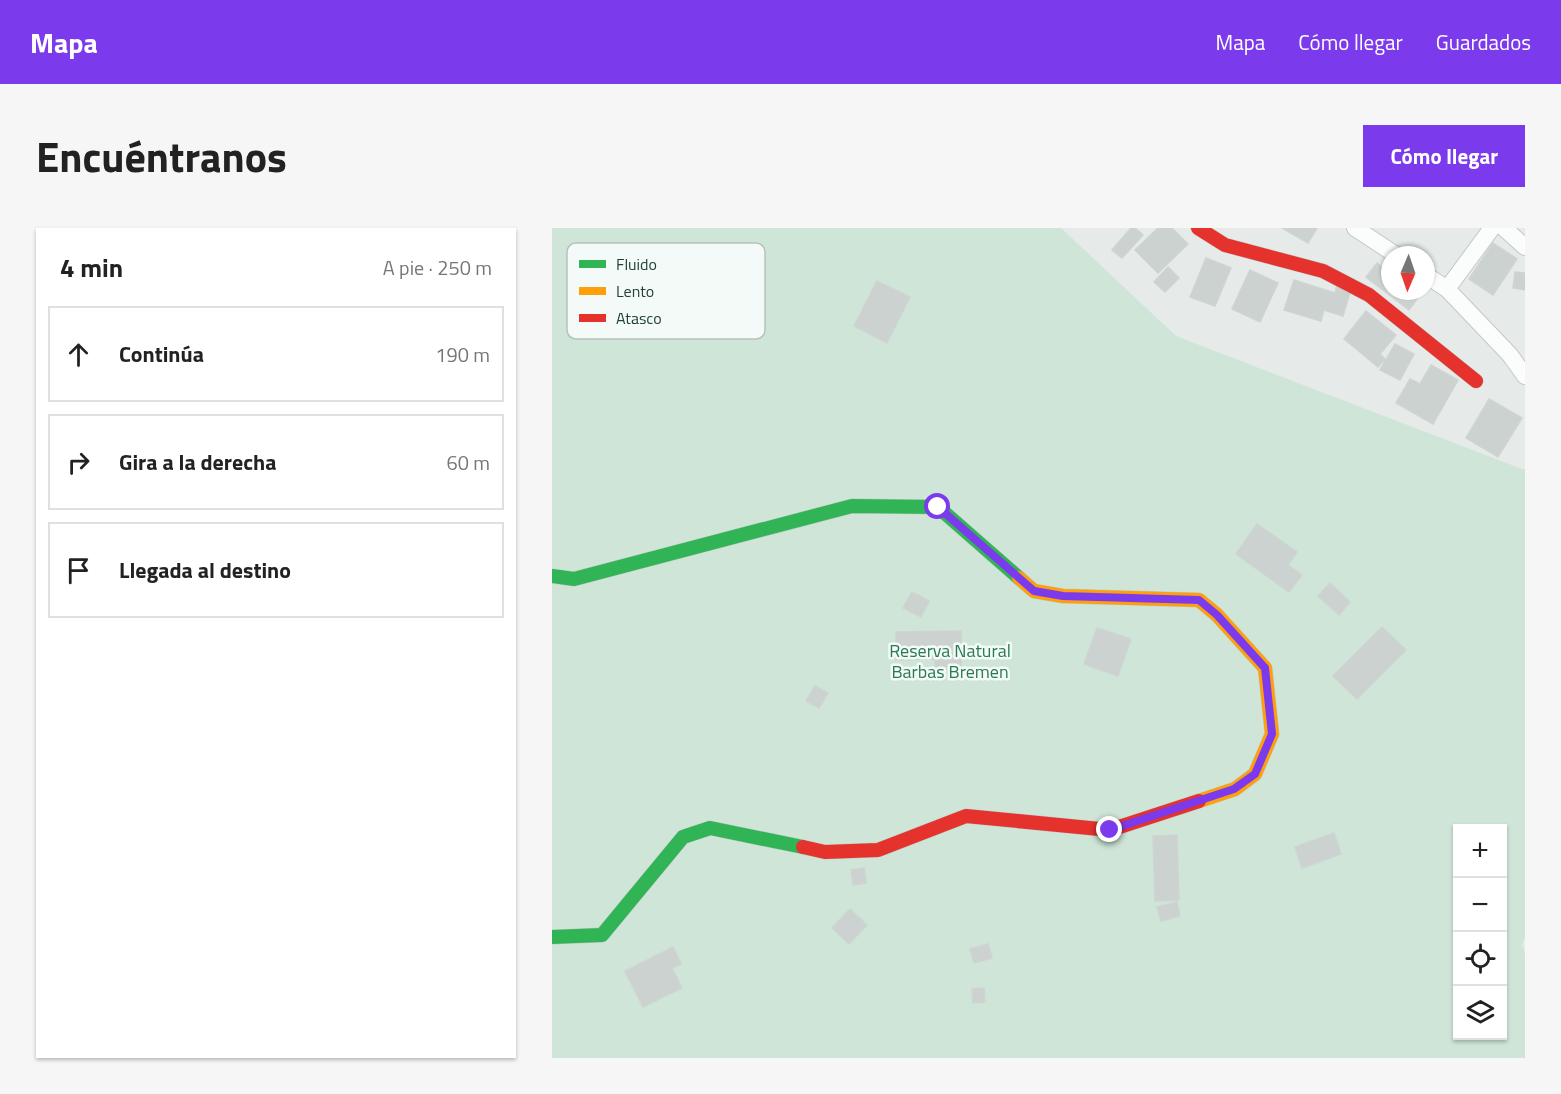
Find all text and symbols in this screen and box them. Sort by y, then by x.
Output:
text: Mapa [30,21,98,64]
text: Mapa [1216,26,1265,58]
text: Cómo llegar [1298,26,1403,58]
text: Guardados [1436,26,1531,58]
text: Encuéntranos [36,124,287,188]
button: Cómo llegar [1363,125,1525,187]
legend [567,243,765,339]
north arrow [1381,246,1435,300]
text: 4 min [60,248,123,287]
text: A pie · 250 m [383,252,492,283]
text: Fluido [616,252,657,276]
text: Lento [616,279,654,303]
text: Atasco [616,306,662,330]
text: Continúa [119,337,204,371]
icon: ahead [62,338,95,371]
text: 190 m [435,339,490,370]
text: Gira a la derecha [119,445,276,479]
icon: right [62,446,95,479]
text: 60 m [446,447,490,478]
route start [924,493,950,519]
text: Llegada al destino [119,553,291,587]
icon: arrive [62,554,95,587]
park label: Reserva Natural Barbas Bremen [889,637,1011,685]
route end [1096,816,1122,842]
map controls [1453,824,1507,1040]
button: + [1453,824,1507,878]
button: − [1453,878,1507,932]
button: locate [1453,932,1507,986]
button: layers [1453,986,1507,1040]

